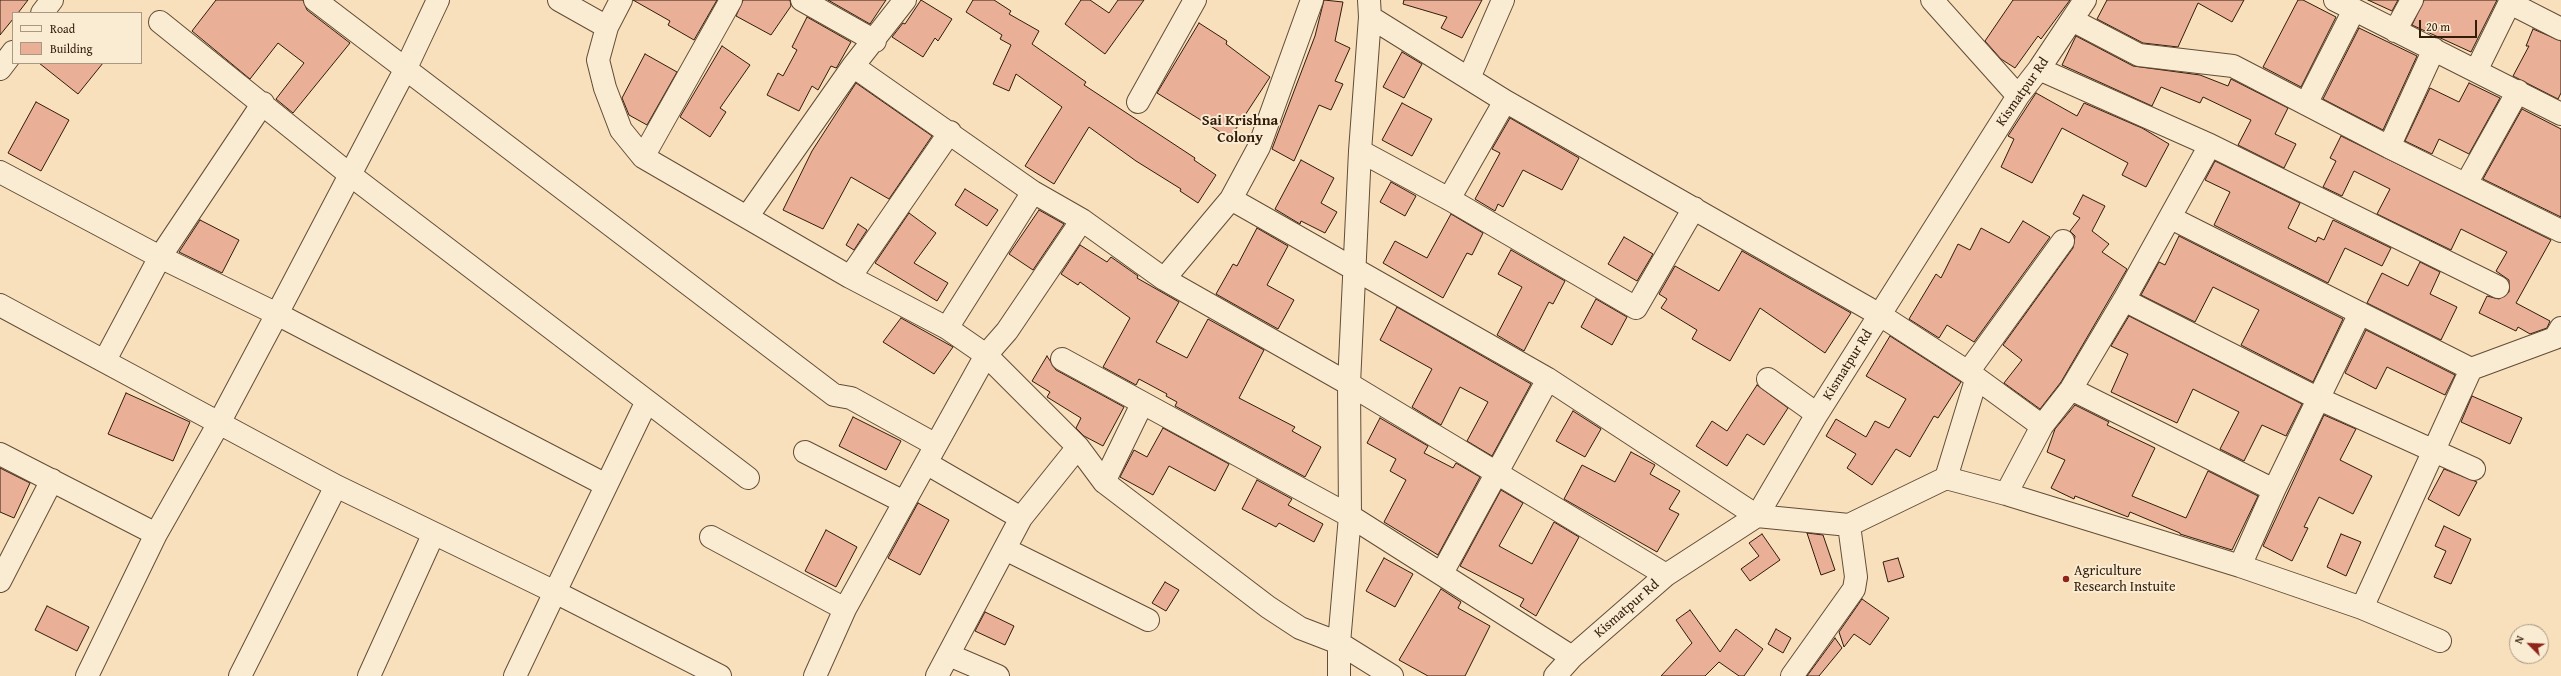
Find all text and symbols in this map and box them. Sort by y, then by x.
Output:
legend [12,12,142,64]
scale bar [2421,12,2479,38]
text: 20 m [2426,18,2450,35]
text: Road [50,20,75,37]
text: Building [50,40,93,57]
street label: Kismatpur Rd [1993,54,2053,130]
district label: Sai Krishna Colony [1202,112,1278,147]
street label: Kismatpur Rd [1820,327,1876,403]
place label: Agriculture Research Instuite [2074,563,2176,596]
marker: Agriculture Research Instuite [2061,574,2071,584]
street label: Kismatpur Rd [1591,576,1663,642]
north arrow [2509,624,2549,664]
text: N [2510,633,2528,646]

